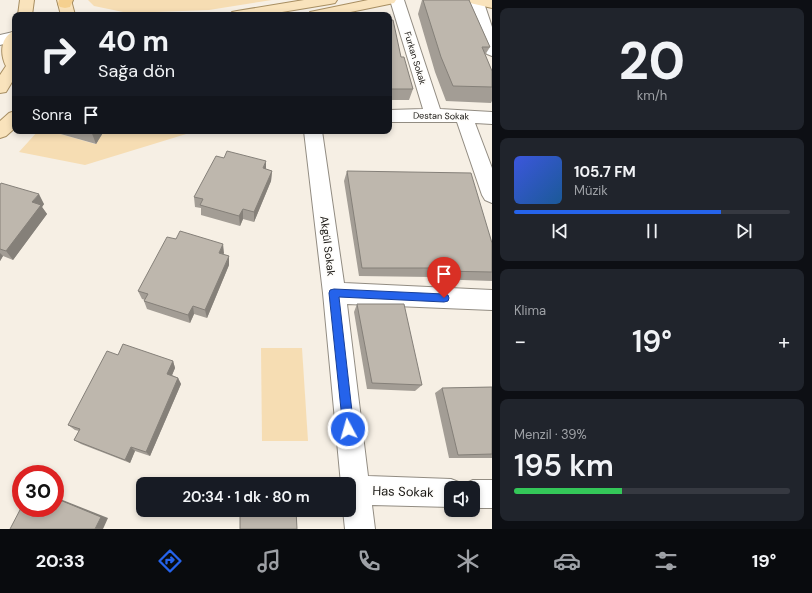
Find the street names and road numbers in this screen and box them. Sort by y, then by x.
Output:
street label: Furkan Sokak [401,30,429,86]
street label: Destan Sokak [413,110,470,122]
street label: Akgül Sokak [317,215,339,277]
street label: Has Sokak [372,482,434,501]

